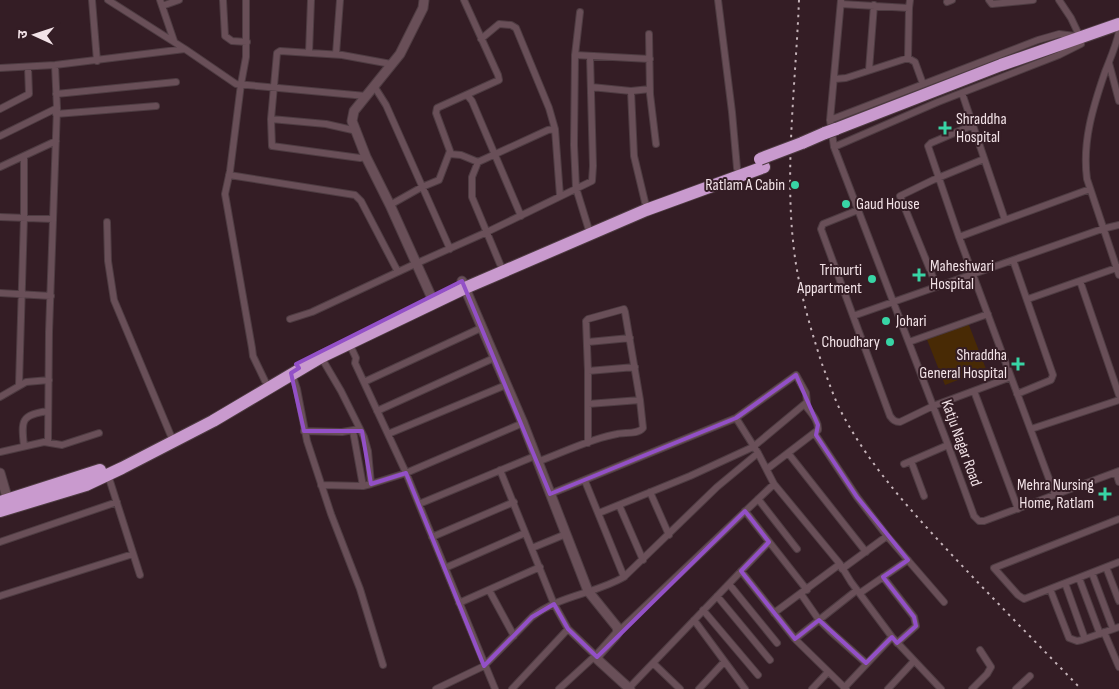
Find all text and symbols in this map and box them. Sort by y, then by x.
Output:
north arrow [10,10,60,60]
text: उ [14,29,31,39]
place label: Shraddha Hospital [956,110,1007,147]
marker: Shraddha Hospital [938,121,952,135]
place label: Ratlam A Cabin [705,176,785,195]
marker: Ratlam A Cabin [789,179,801,191]
place label: Gaud House [856,195,920,214]
marker: Gaud House [840,198,852,210]
place label: Maheshwari Hospital [930,257,994,294]
place label: Trimurti Appartment [796,261,862,298]
marker: Maheshwari Hospital [912,268,926,282]
marker: Trimurti Appartment [866,273,878,285]
place label: Johari [895,312,927,331]
marker: Johari [880,315,892,327]
place label: Choudhary [821,333,880,352]
marker: Choudhary [884,336,896,348]
place label: Shraddha General Hospital [919,346,1007,383]
marker: Shraddha General Hospital [1011,357,1025,371]
street label: Katju Nagar Road [937,397,985,489]
place label: Mehra Nursing Home, Ratlam [1017,476,1094,513]
marker: Mehra Nursing Home, Ratlam [1098,487,1112,501]

